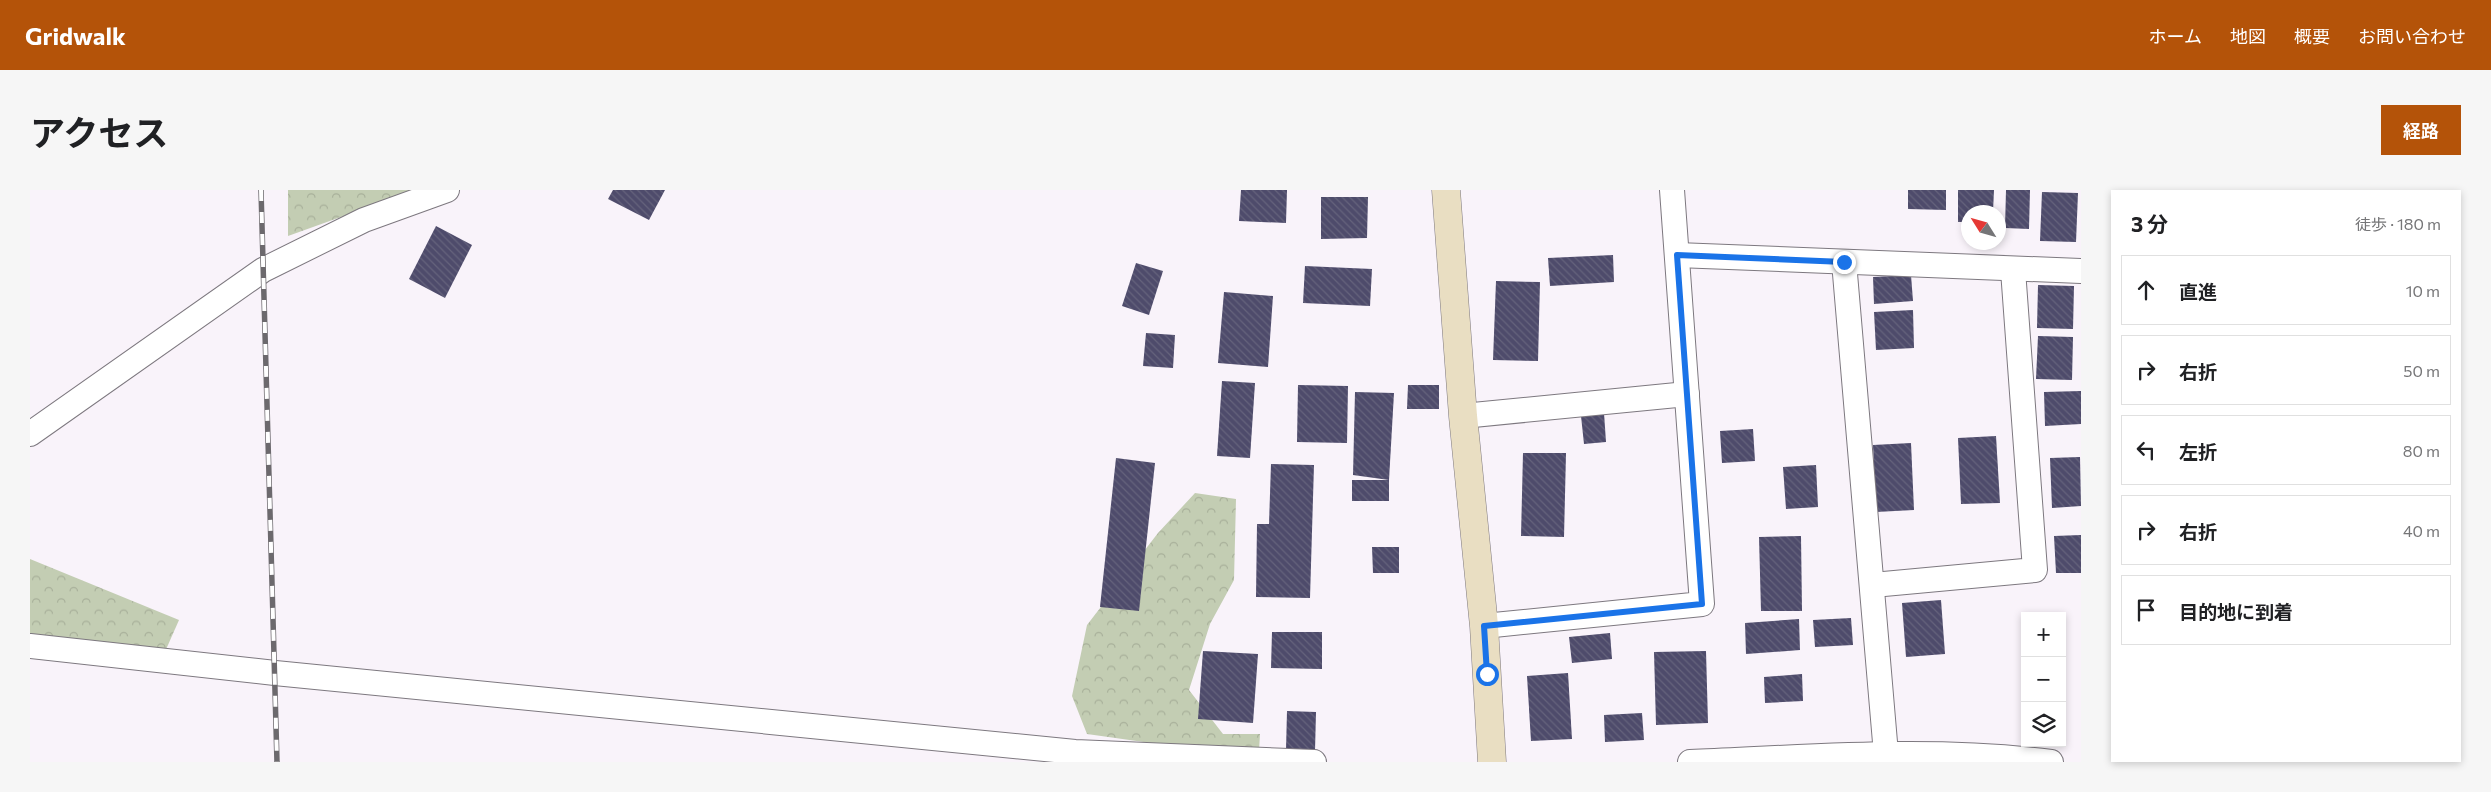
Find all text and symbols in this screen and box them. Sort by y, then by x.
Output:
text: Gridwalk [25,21,126,50]
text: ホーム [2149,25,2202,47]
text: 地図 [2230,25,2266,47]
text: 概要 [2294,25,2330,47]
text: お問い合わせ [2358,25,2466,47]
button: 経路 [2381,105,2461,155]
text: アクセス [30,110,168,153]
north arrow [1961,205,2006,250]
text: 3 分 [2131,211,2168,236]
text: 徒歩 · 180 m [2355,214,2441,233]
route end [1833,251,1856,274]
icon: ahead [2132,276,2160,304]
text: 直進 [2179,280,2217,303]
text: 10 m [2406,281,2440,300]
icon: right [2132,356,2160,384]
text: 右折 [2179,360,2217,383]
text: 50 m [2403,361,2440,380]
icon: left [2132,436,2160,464]
text: 左折 [2179,440,2217,463]
text: 80 m [2403,441,2440,460]
icon: right [2132,516,2160,544]
text: 右折 [2179,520,2217,543]
text: 40 m [2403,521,2440,540]
icon: arrive [2132,596,2160,624]
text: 目的地に到着 [2179,600,2293,623]
map controls [2021,612,2066,747]
button: + [2021,612,2066,657]
button: − [2021,657,2066,702]
route start [1476,663,1499,686]
button: layers [2021,702,2066,747]

